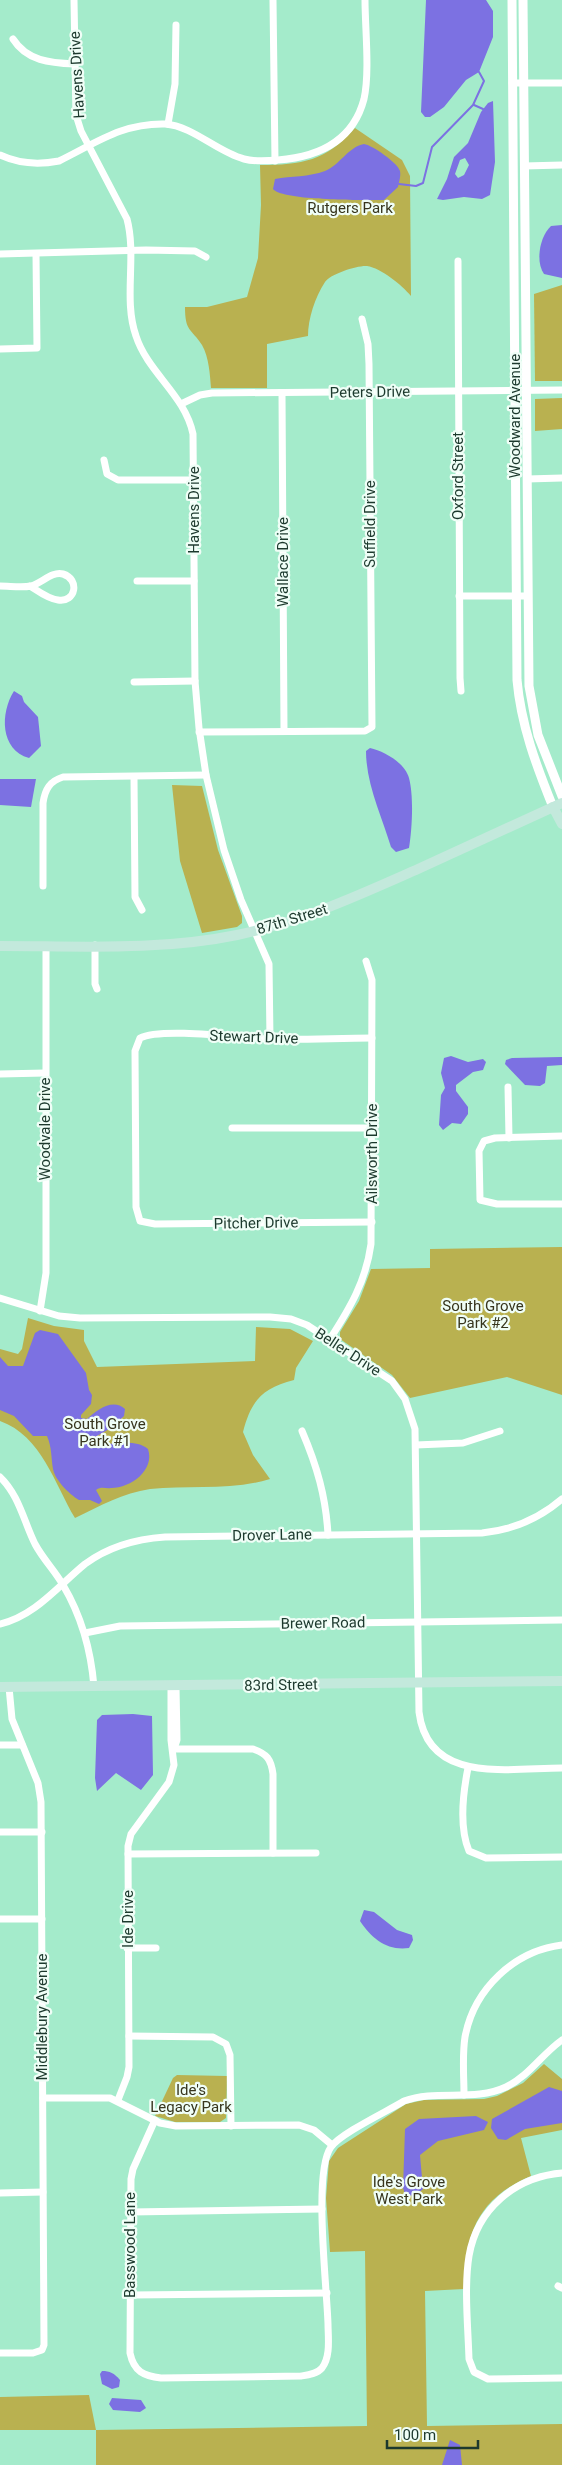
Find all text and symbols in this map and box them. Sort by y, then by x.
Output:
street label: Havens Drive [66,31,88,119]
park label: Rutgers Park [307,199,393,217]
street label: Woodward Avenue [506,354,524,478]
street label: Peters Drive [330,382,410,402]
street label: Oxford Street [449,432,467,520]
street label: Havens Drive [185,466,203,554]
street label: Suffield Drive [361,480,379,568]
street label: Wallace Drive [274,517,292,607]
street label: 87th Street [254,900,330,938]
street label: Stewart Drive [209,1026,299,1048]
street label: Woodvale Drive [36,1077,54,1181]
street label: Ailsworth Drive [363,1104,381,1204]
street label: Pitcher Drive [214,1213,298,1233]
park label: South Grove Park #2 [442,1297,524,1332]
street label: Beller Drive [312,1324,384,1380]
park label: South Grove Park #1 [64,1415,146,1450]
street label: Drover Lane [232,1525,312,1545]
street label: Brewer Road [280,1613,366,1633]
street label: 83rd Street [244,1675,318,1695]
street label: Ide Drive [119,1890,137,1948]
street label: Middlebury Avenue [33,1953,51,2081]
park label: Ide's Legacy Park [150,2081,232,2116]
park label: Ide's Grove West Park [373,2173,445,2208]
street label: Basswood Lane [121,2192,139,2298]
scale bar [387,2418,478,2450]
text: 100 m [394,2426,436,2444]

